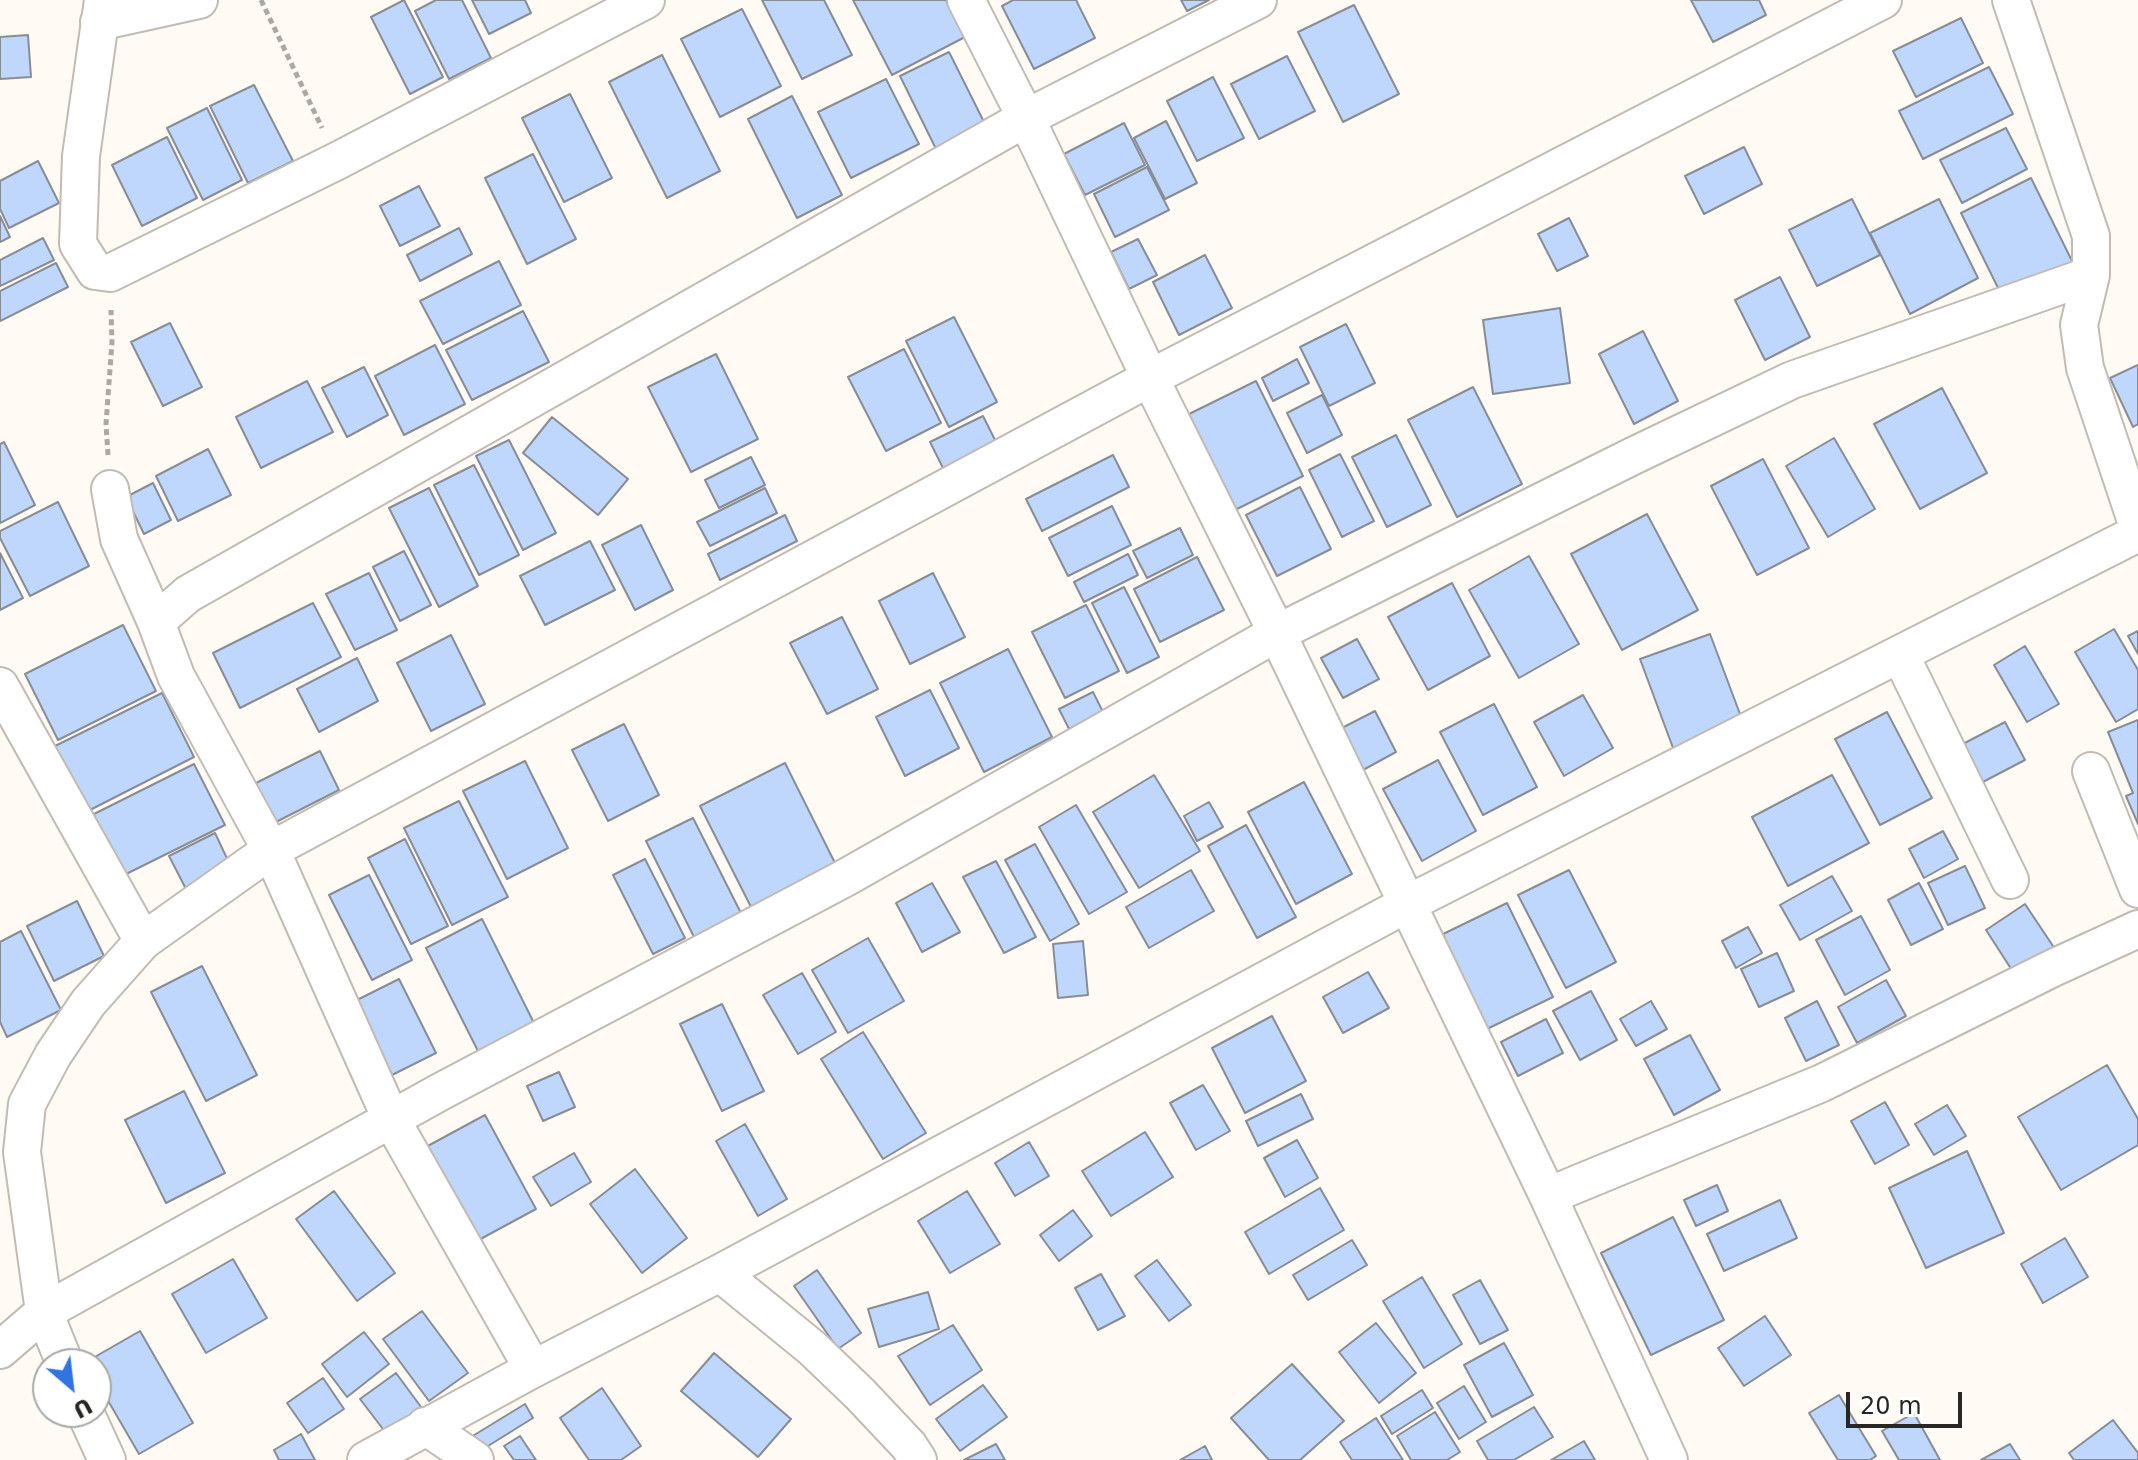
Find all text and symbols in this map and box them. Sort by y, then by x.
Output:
north arrow [32,1348,112,1428]
scale bar [1850,1376,1966,1426]
text: 20 m [1860,1392,1922,1420]
text: U [69,1393,96,1423]

